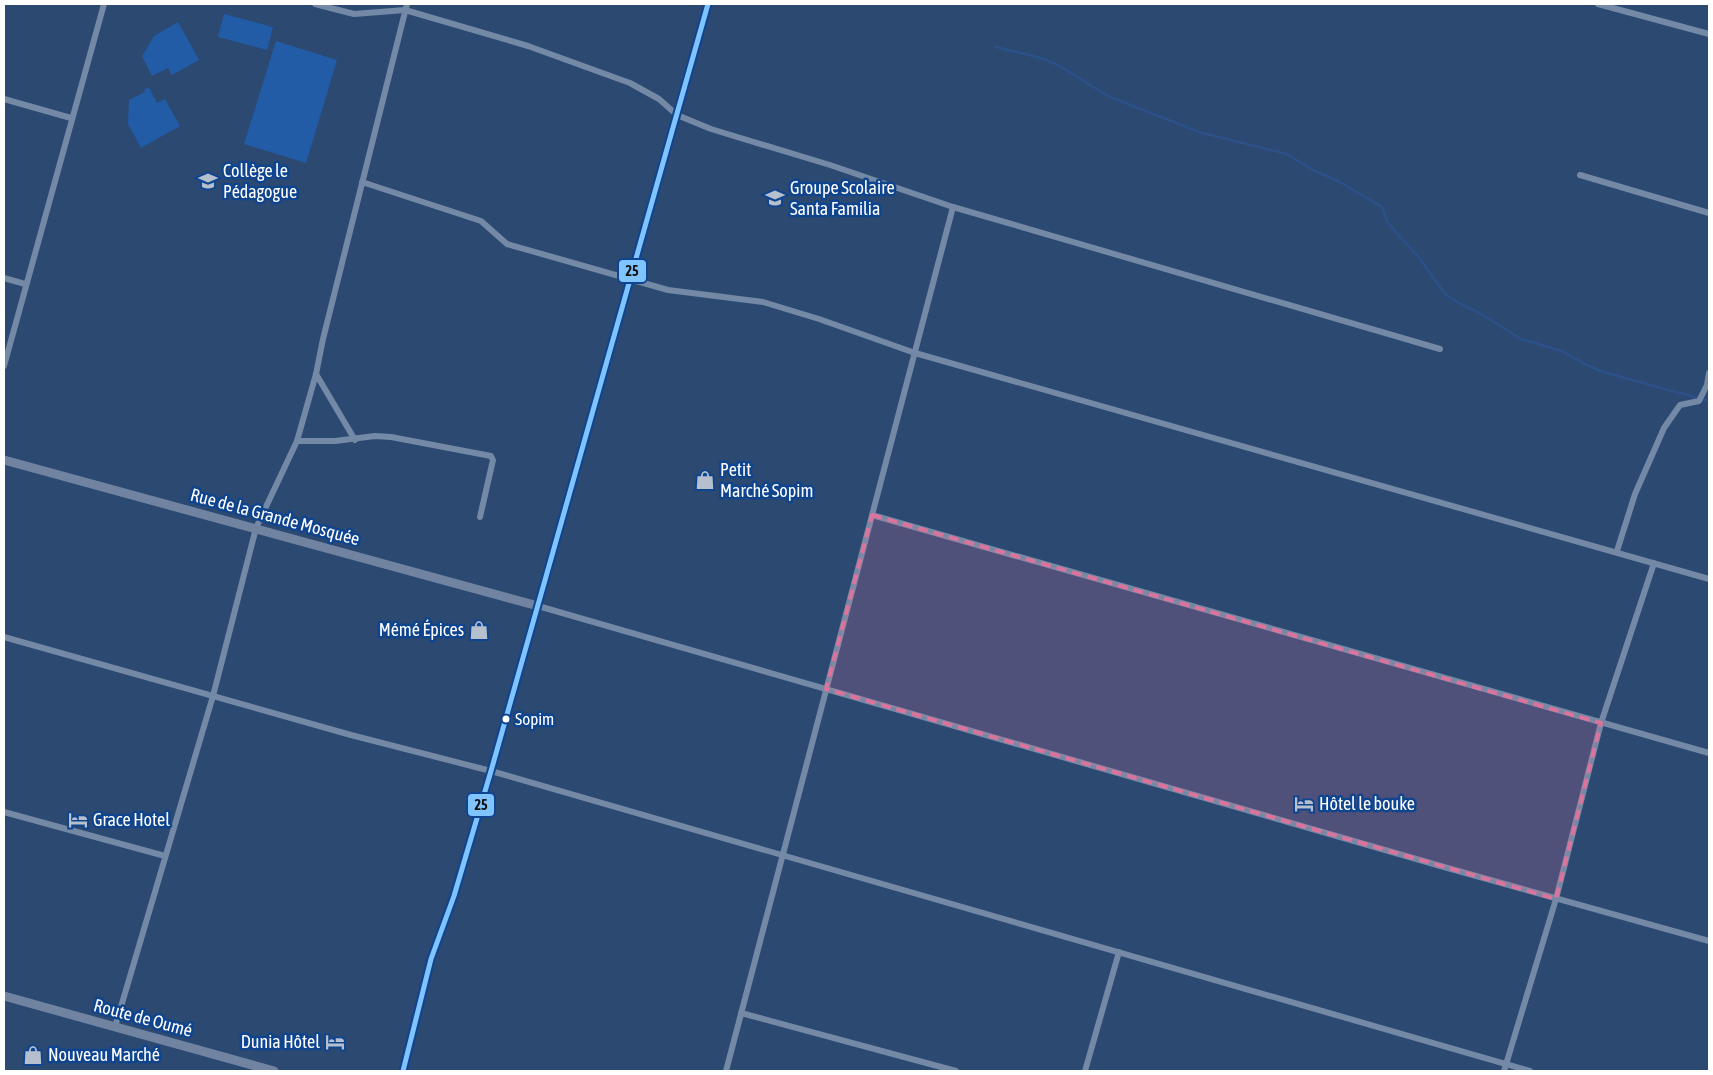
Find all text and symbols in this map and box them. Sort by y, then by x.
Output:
place label: Collège le Pédagogue [223,160,297,202]
school or university icon: Collège le Pédagogue [197,170,219,192]
place label: Groupe Scolaire Santa Familia [790,177,895,219]
school or university icon: Groupe Scolaire Santa Familia [764,187,786,209]
line badge: 25 [618,259,647,283]
text: 25 [625,263,639,279]
place label: Petit Marché Sopim [720,459,813,501]
shop icon: Petit Marché Sopim [694,469,716,491]
street label: Rue de la Grande Mosquée [188,484,362,549]
place label: Mémé Épices [379,619,464,640]
shop icon: Mémé Épices [468,619,490,641]
place label: Sopim [515,709,554,729]
marker: Sopim [501,714,511,724]
line badge: 25 [467,793,495,817]
hotel icon: Hôtel le bouke [1293,793,1315,815]
place label: Hôtel le bouke [1319,793,1415,814]
text: 25 [474,797,488,813]
hotel icon: Grace Hotel [67,809,89,831]
place label: Grace Hotel [93,809,170,830]
street label: Route de Oumé [91,994,195,1041]
place label: Dunia Hôtel [241,1031,320,1052]
hotel icon: Dunia Hôtel [324,1031,346,1053]
shop icon: Nouveau Marché [22,1044,44,1066]
place label: Nouveau Marché [48,1044,160,1065]

